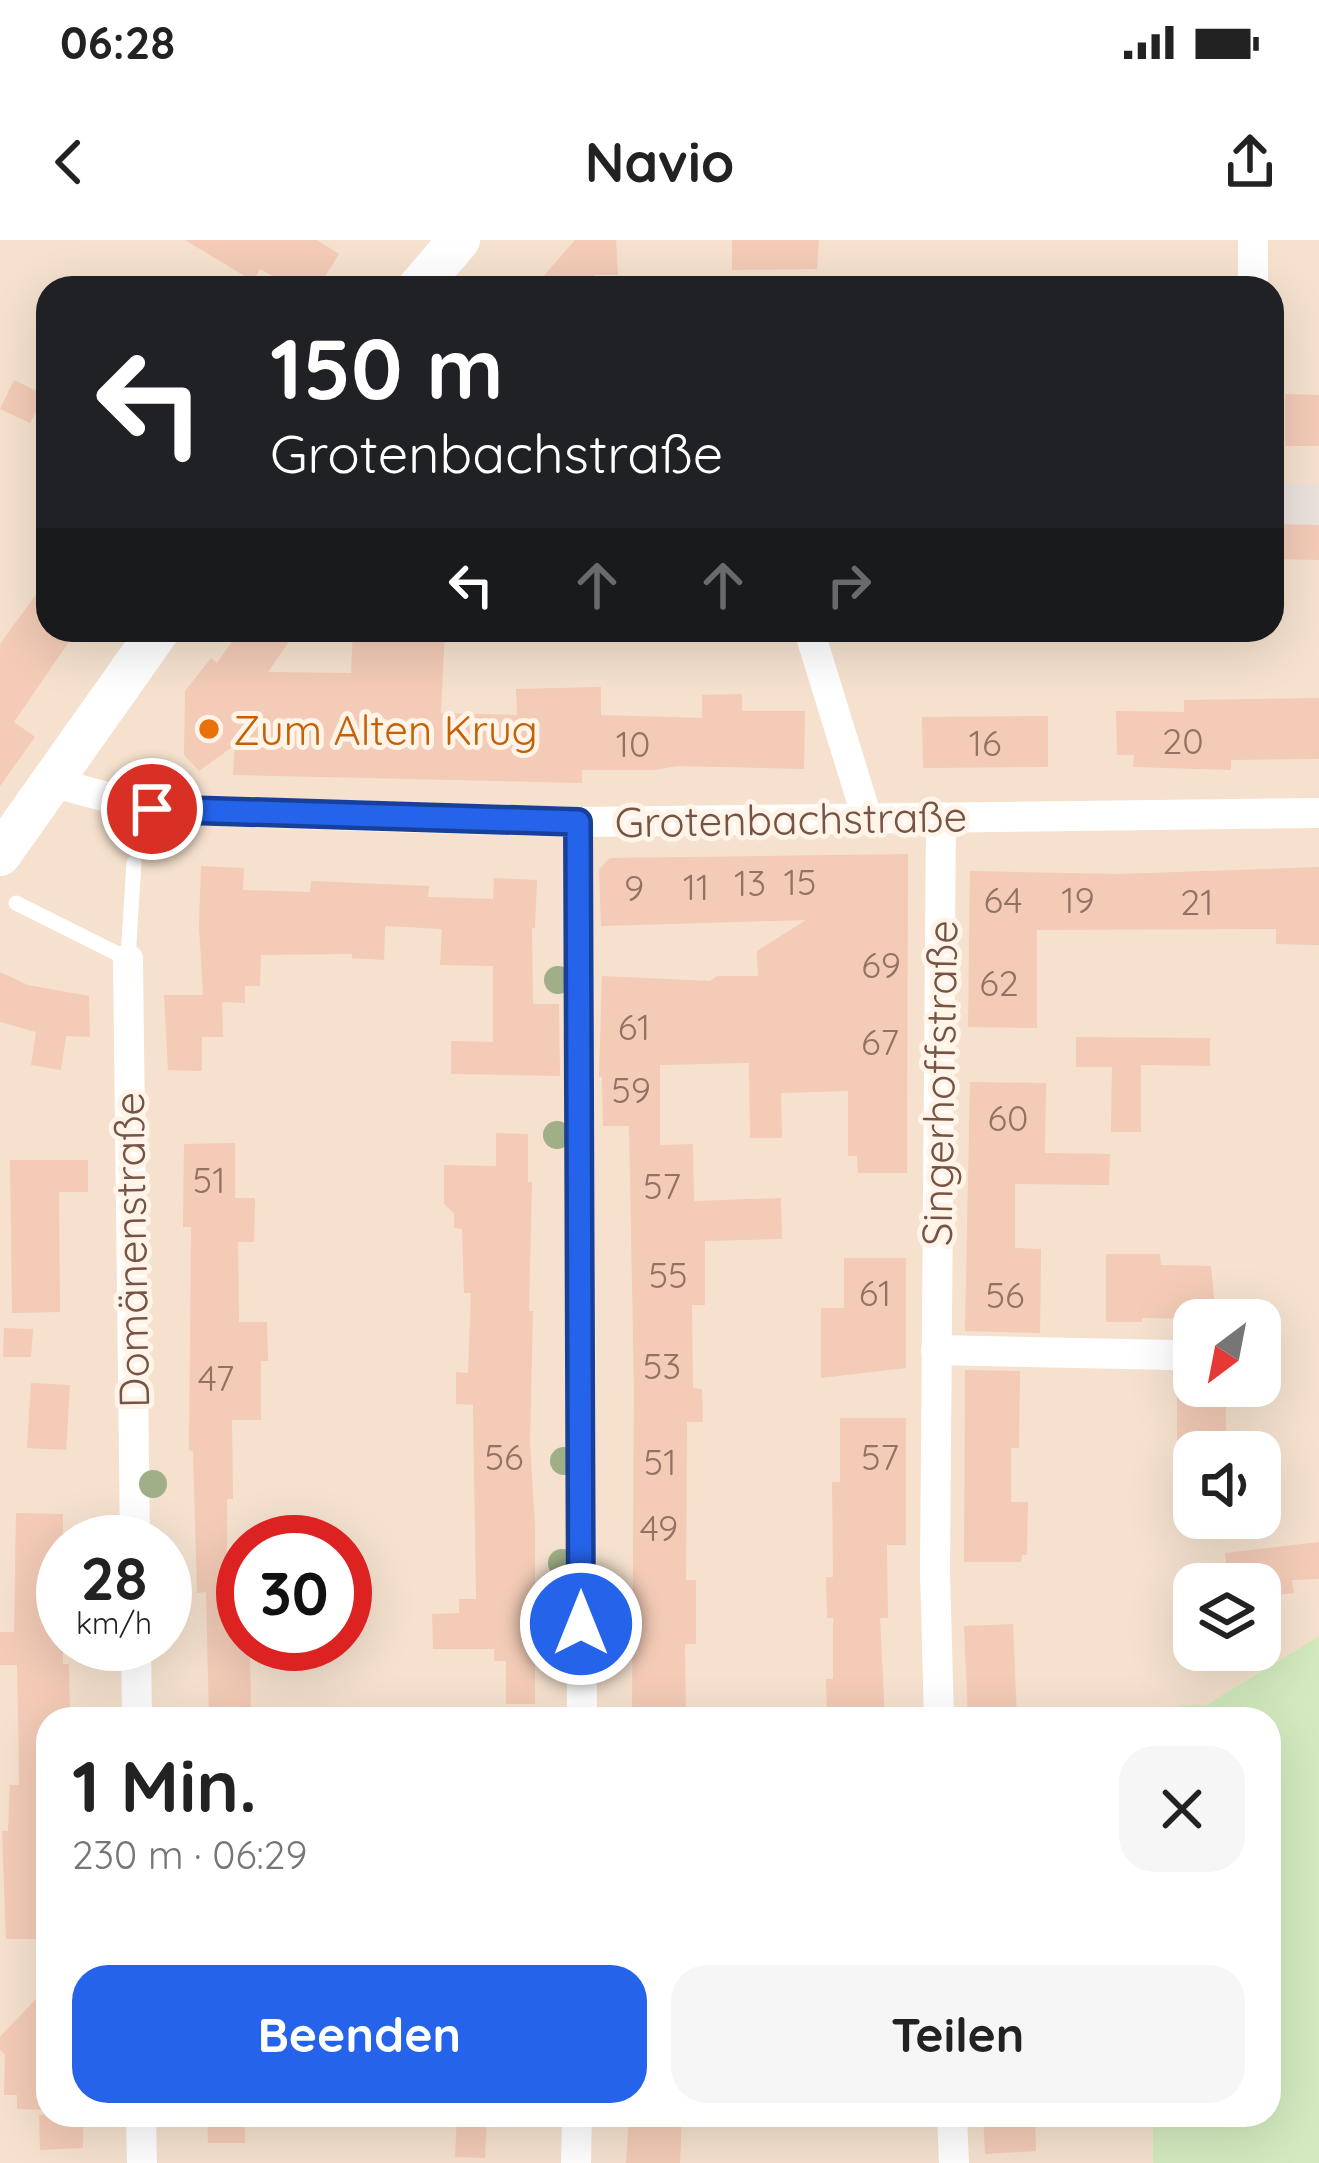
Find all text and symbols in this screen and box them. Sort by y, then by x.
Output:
text: 06:28 [60,14,175,70]
text: Navio [585,128,734,196]
icon: back [36,129,102,195]
icon: share [1217,129,1283,195]
text: 150 m [270,315,504,420]
icon: left [72,324,228,480]
text: Grotenbachstraße [270,419,723,487]
icon: left [438,552,504,618]
icon: ahead [564,552,630,618]
icon: ahead [690,552,756,618]
icon: right [816,552,882,618]
place label: Zum Alten Krug [233,703,538,756]
marker: Zum Alten Krug [196,716,222,742]
house number: 20 [1162,718,1204,763]
house number: 16 [969,720,1001,765]
house number: 10 [616,721,650,766]
pin [101,758,203,860]
icon: arrive [119,776,185,842]
street label: Grotenbachstraße [614,789,968,849]
house number: 15 [784,859,816,904]
house number: 13 [734,860,766,905]
house number: 11 [683,864,709,909]
house number: 9 [624,865,644,910]
house number: 64 [984,877,1022,922]
house number: 19 [1061,877,1095,922]
house number: 21 [1180,879,1214,924]
street label: Singerhoffstraße [910,920,968,1246]
house number: 69 [861,942,901,987]
house number: 62 [979,960,1019,1005]
house number: 61 [618,1004,650,1049]
house number: 67 [861,1019,899,1064]
house number: 59 [611,1067,651,1112]
street label: Domänenstraße [102,1091,160,1409]
house number: 60 [988,1095,1028,1140]
house number: 51 [193,1157,225,1202]
house number: 57 [643,1163,681,1208]
house number: 55 [648,1252,688,1297]
house number: 61 [859,1270,891,1315]
house number: 56 [986,1272,1025,1317]
north arrow [1173,1299,1281,1407]
map controls [1173,1299,1281,1671]
house number: 53 [643,1343,681,1388]
house number: 47 [198,1355,234,1400]
button: sound [1173,1431,1281,1539]
house number: 56 [485,1434,524,1479]
house number: 57 [861,1434,899,1479]
house number: 51 [644,1439,676,1484]
house number: 49 [640,1505,678,1550]
speed limit sign: 30 [216,1515,372,1671]
text: 28 [80,1540,148,1615]
position arrow [518,1561,644,1687]
button: layers [1173,1563,1281,1671]
text: km/h [76,1604,152,1642]
text: 1 Min. [72,1740,257,1830]
button: close [1119,1746,1245,1872]
text: 230 m · 06:29 [72,1830,307,1879]
button: Beenden [72,1965,647,2103]
button: Teilen [671,1965,1245,2103]

